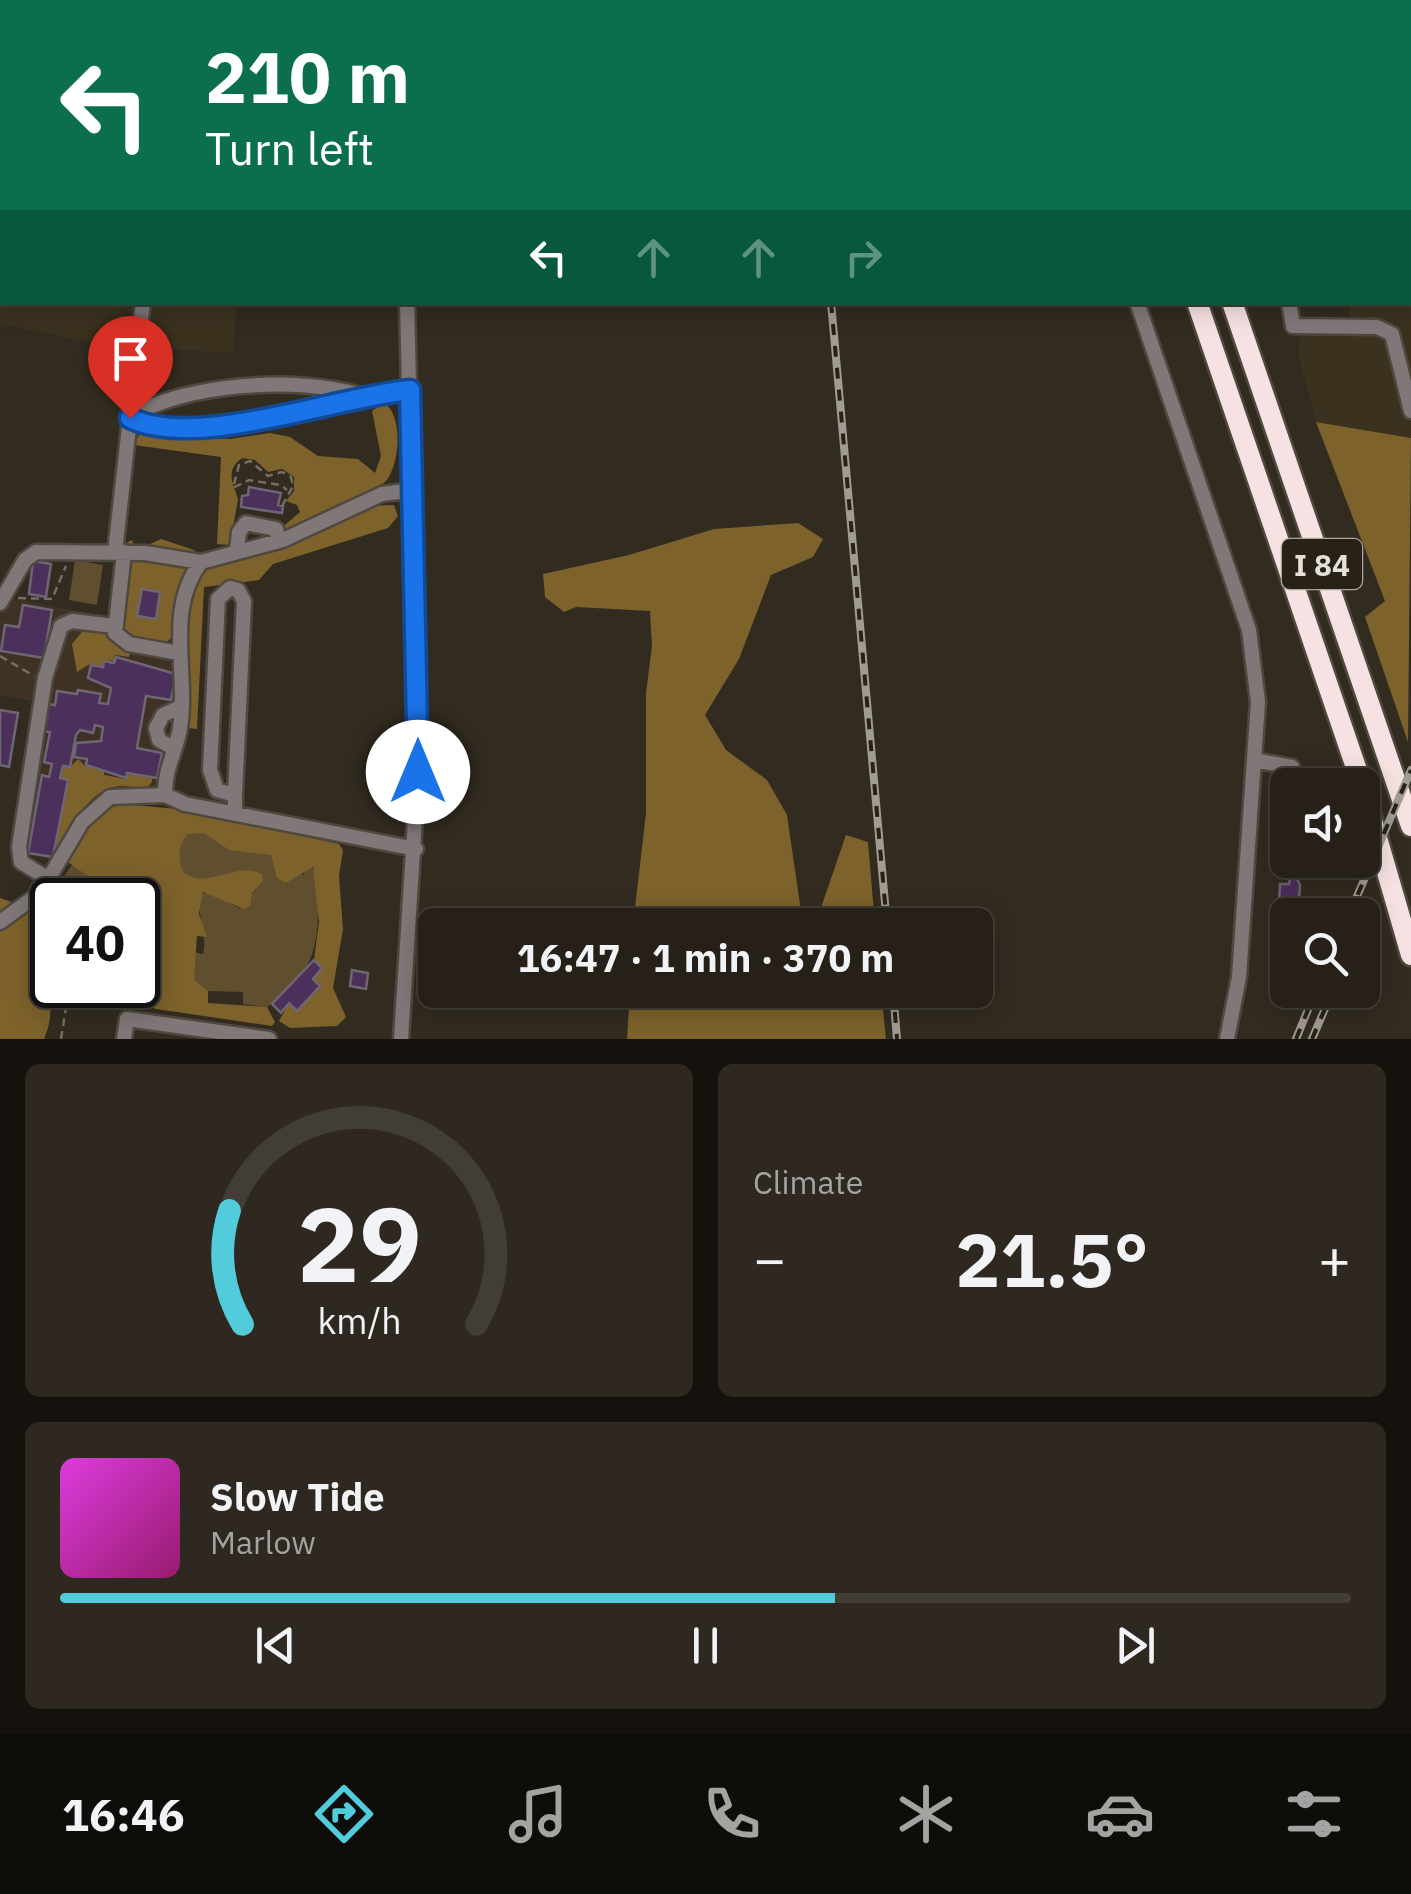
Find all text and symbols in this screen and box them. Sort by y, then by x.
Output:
text: 210 m [205,31,410,122]
icon: left [40,40,170,170]
text: Turn left [205,119,374,177]
icon: left [521,230,576,285]
icon: ahead [626,230,681,285]
icon: ahead [731,230,786,285]
icon: right [836,230,891,285]
pin [88,316,173,419]
icon: arrive [103,331,158,386]
road number: I 84 [1282,539,1362,589]
position arrow [366,720,470,824]
map controls [1270,768,1380,1008]
button: sound [1270,768,1380,878]
speed limit sign: 40 [30,878,160,1008]
button: search [1270,898,1380,1008]
text: 16:47 · 1 min · 370 m [517,933,894,982]
text: Climate [753,1161,863,1203]
text: 29 [297,1175,421,1311]
text: 21.5° [955,1210,1149,1308]
text: − [753,1223,786,1294]
text: + [1318,1223,1351,1294]
text: km/h [317,1297,401,1344]
text: Slow Tide [210,1472,385,1521]
text: Marlow [210,1521,316,1563]
icon: previous [248,1618,303,1673]
icon: pause [678,1618,733,1673]
icon: next [1108,1618,1163,1673]
icon: directions [309,1779,379,1849]
icon: music [503,1779,573,1849]
icon: phone [697,1779,767,1849]
icon: climate [891,1779,961,1849]
icon: car [1085,1779,1155,1849]
icon: filters [1279,1779,1349,1849]
text: 16:46 [62,1785,185,1843]

